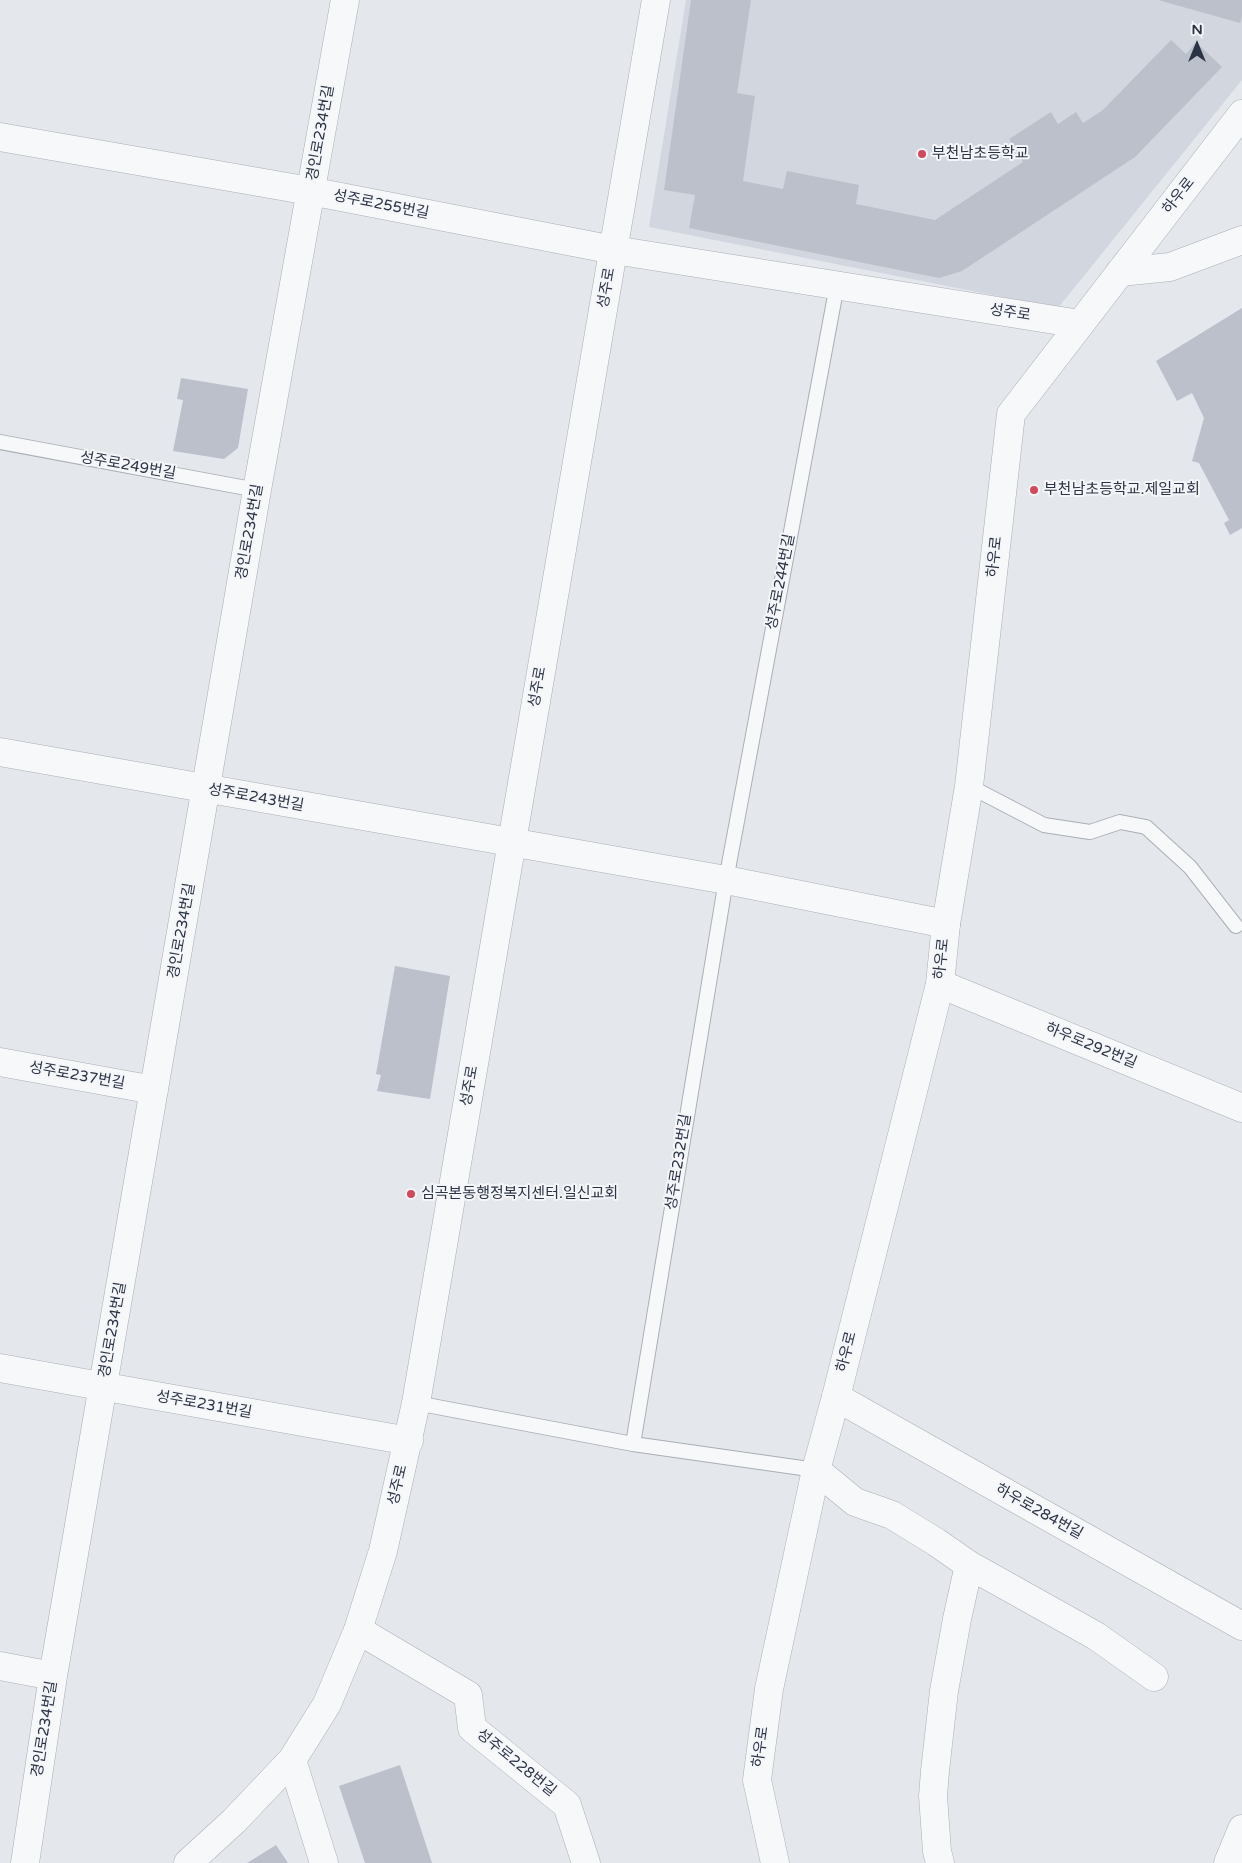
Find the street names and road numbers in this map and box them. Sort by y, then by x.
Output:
street label: 경인로234번길 [304,84,338,182]
street label: 하우로 [1159,174,1199,218]
street label: 성주로255번길 [332,187,430,223]
street label: 성주로 [595,266,619,310]
street label: 성주로 [988,301,1032,325]
street label: 성주로249번길 [79,449,177,483]
street label: 경인로234번길 [233,483,267,581]
street label: 성주로244번길 [763,533,799,631]
street label: 하우로 [984,535,1006,579]
street label: 성주로 [526,665,550,709]
street label: 성주로243번길 [207,781,305,815]
street label: 경인로234번길 [165,882,199,980]
street label: 하우로 [931,937,953,981]
street label: 하우로292번길 [1043,1019,1139,1073]
street label: 성주로237번길 [28,1059,126,1093]
street label: 성주로 [458,1064,482,1108]
street label: 성주로232번길 [663,1113,695,1211]
street label: 경인로234번길 [96,1281,130,1379]
street label: 하우로 [833,1330,861,1374]
street label: 성주로231번길 [155,1388,253,1422]
street label: 성주로 [385,1463,411,1507]
street label: 하우로284번길 [992,1481,1086,1543]
street label: 경인로234번길 [29,1680,61,1778]
street label: 성주로228번길 [473,1725,559,1801]
street label: 하우로 [749,1725,773,1769]

